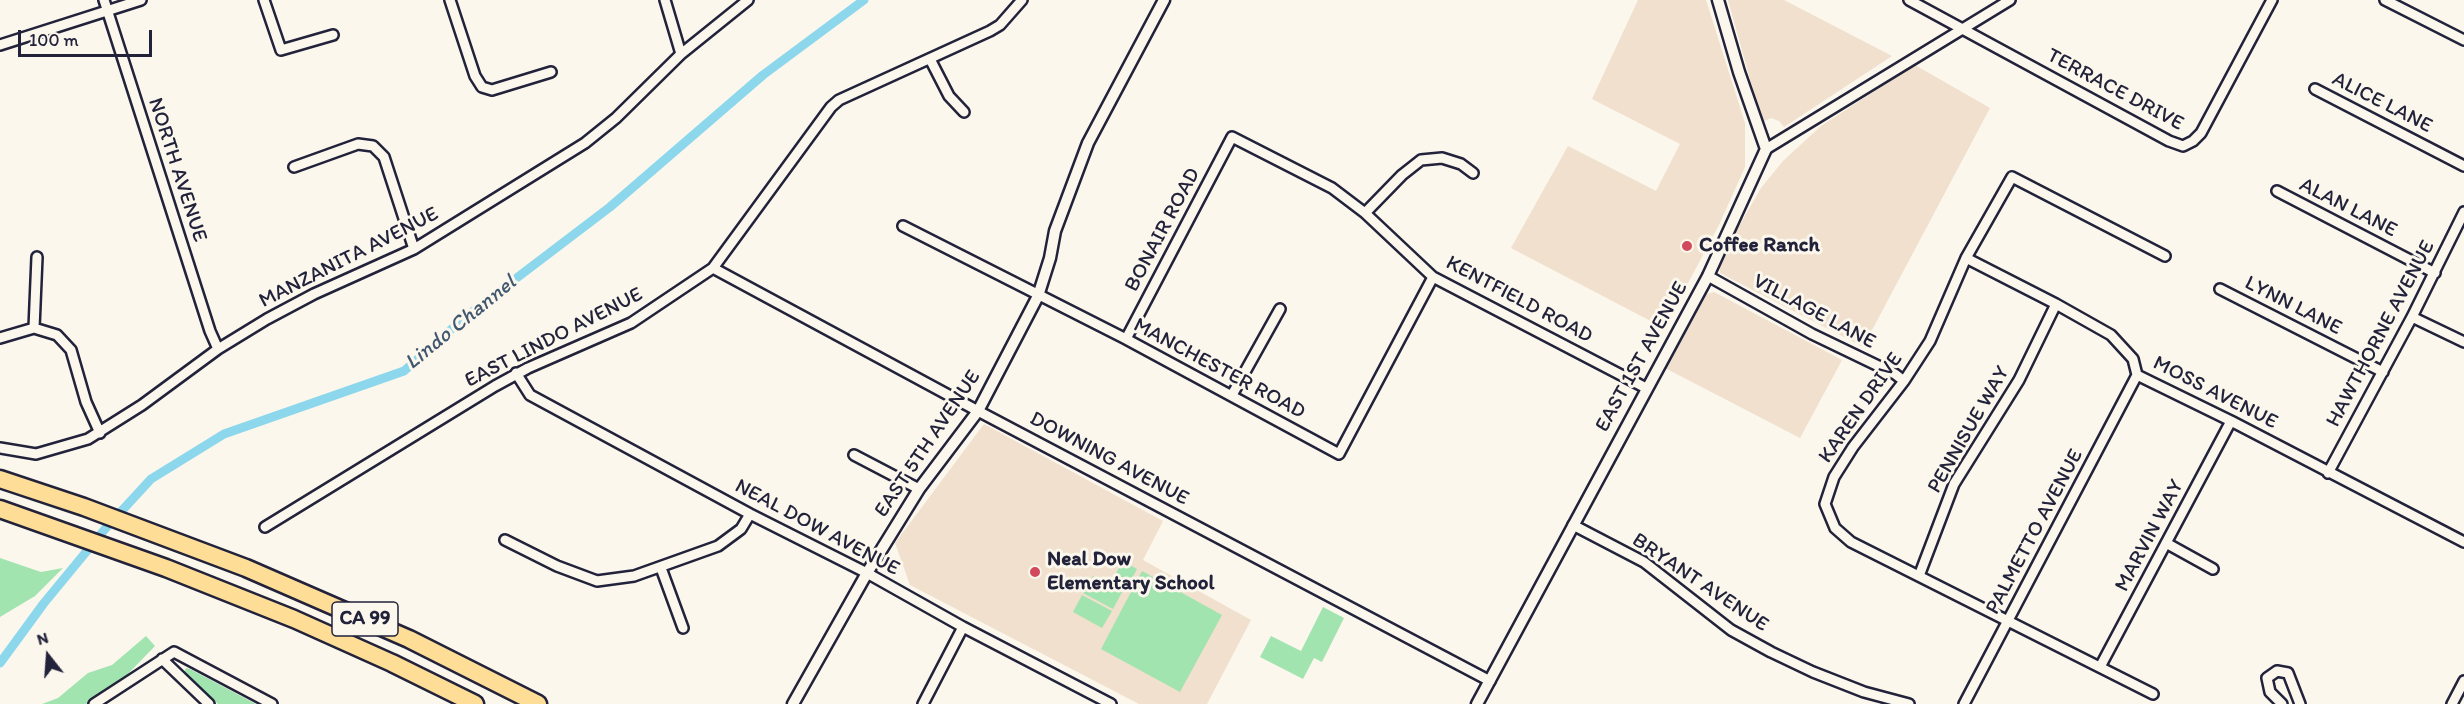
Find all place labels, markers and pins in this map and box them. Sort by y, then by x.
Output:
place label: Coffee Ranch [1699,233,1820,259]
marker: Coffee Ranch [1680,239,1694,253]
place label: Neal Dow Elementary School [1047,547,1214,597]
marker: Neal Dow Elementary School [1028,565,1042,579]

